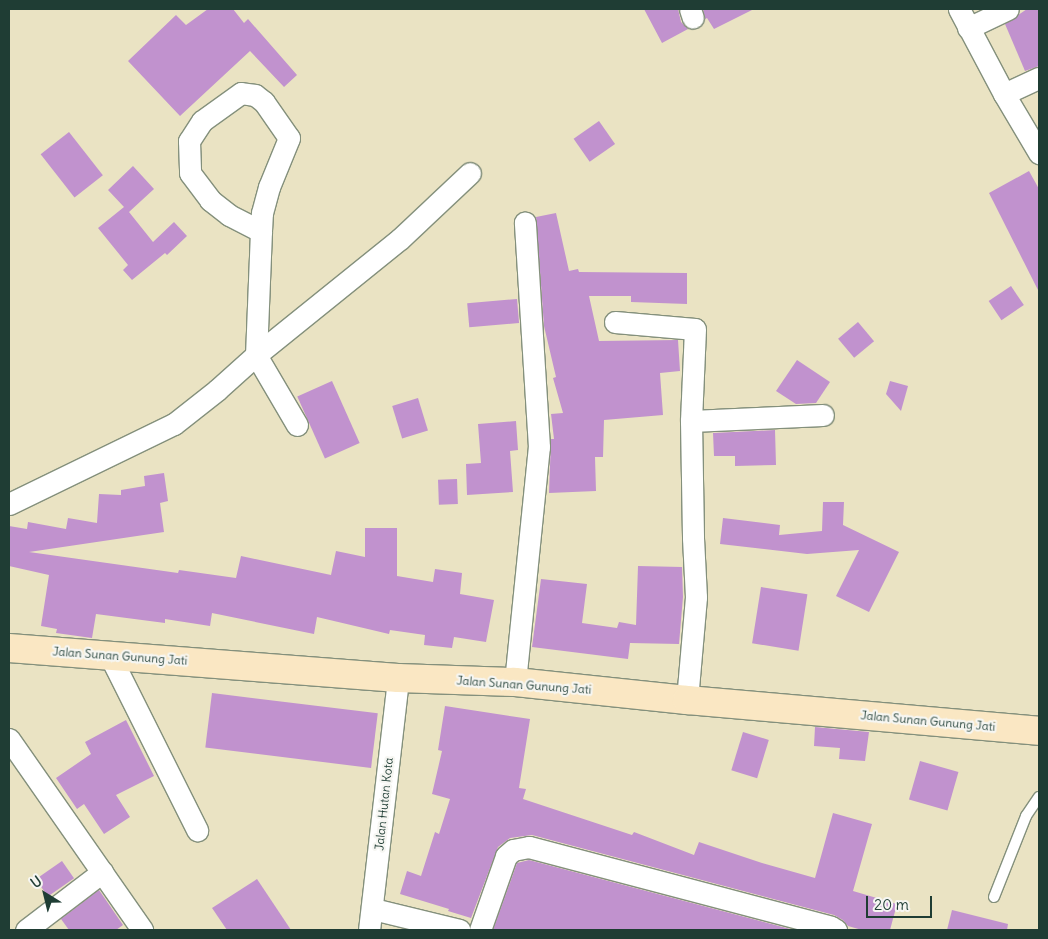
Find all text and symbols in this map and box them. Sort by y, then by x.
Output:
street label: Jalan Sunan Gunung Jati [52,644,188,668]
street label: Jalan Sunan Gunung Jati [456,673,592,697]
street label: Jalan Sunan Gunung Jati [860,708,996,734]
street label: Jalan Hutan Kota [372,757,396,851]
north arrow [20,869,70,919]
text: U [27,872,45,892]
scale bar [868,886,934,918]
text: 20 m [874,895,909,914]

